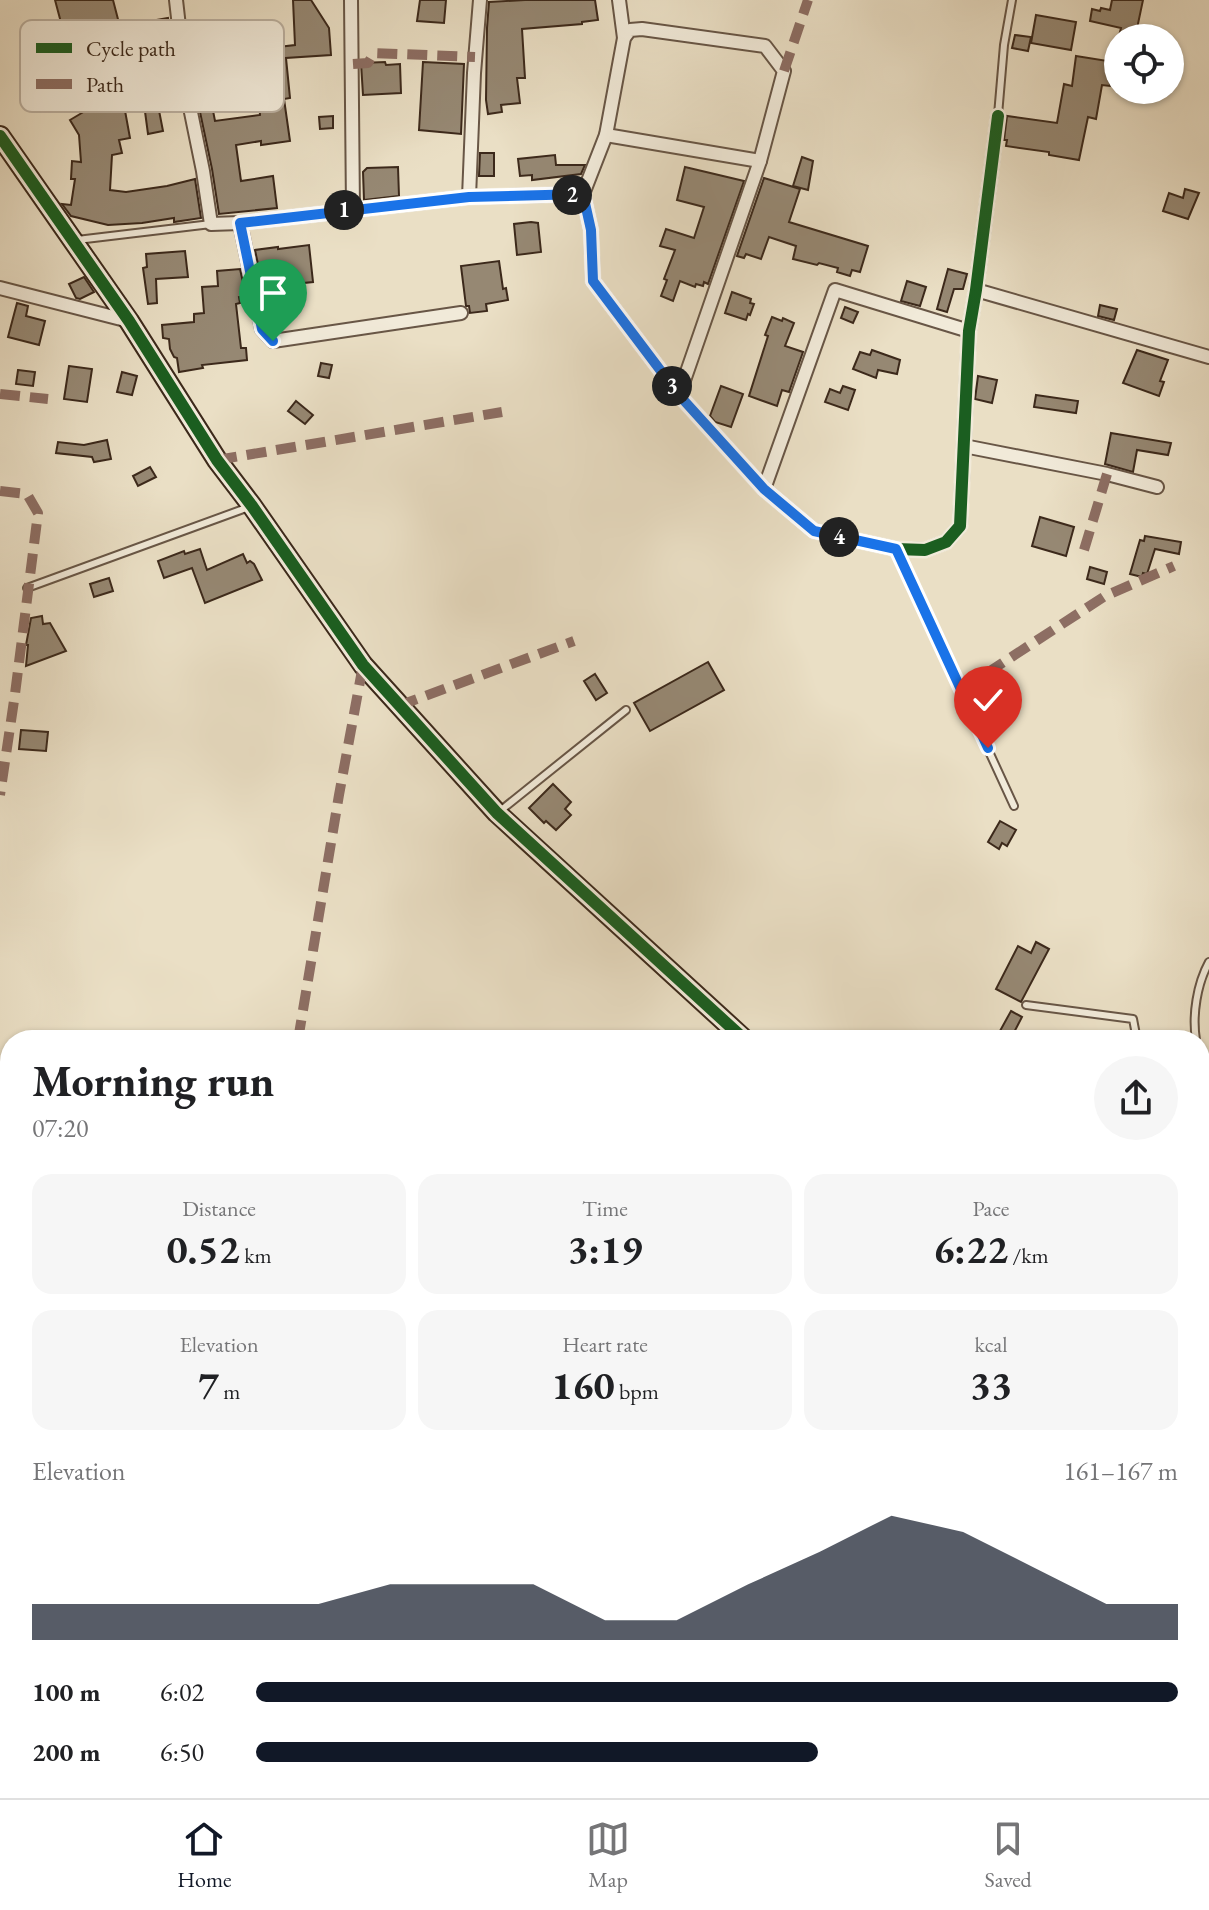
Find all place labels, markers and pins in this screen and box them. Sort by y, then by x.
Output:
pin: 2 [552,175,592,215]
pin: 1 [324,190,364,230]
pin [239,259,307,341]
pin: 3 [652,366,692,406]
pin: 4 [819,517,859,557]
pin [954,666,1022,748]

